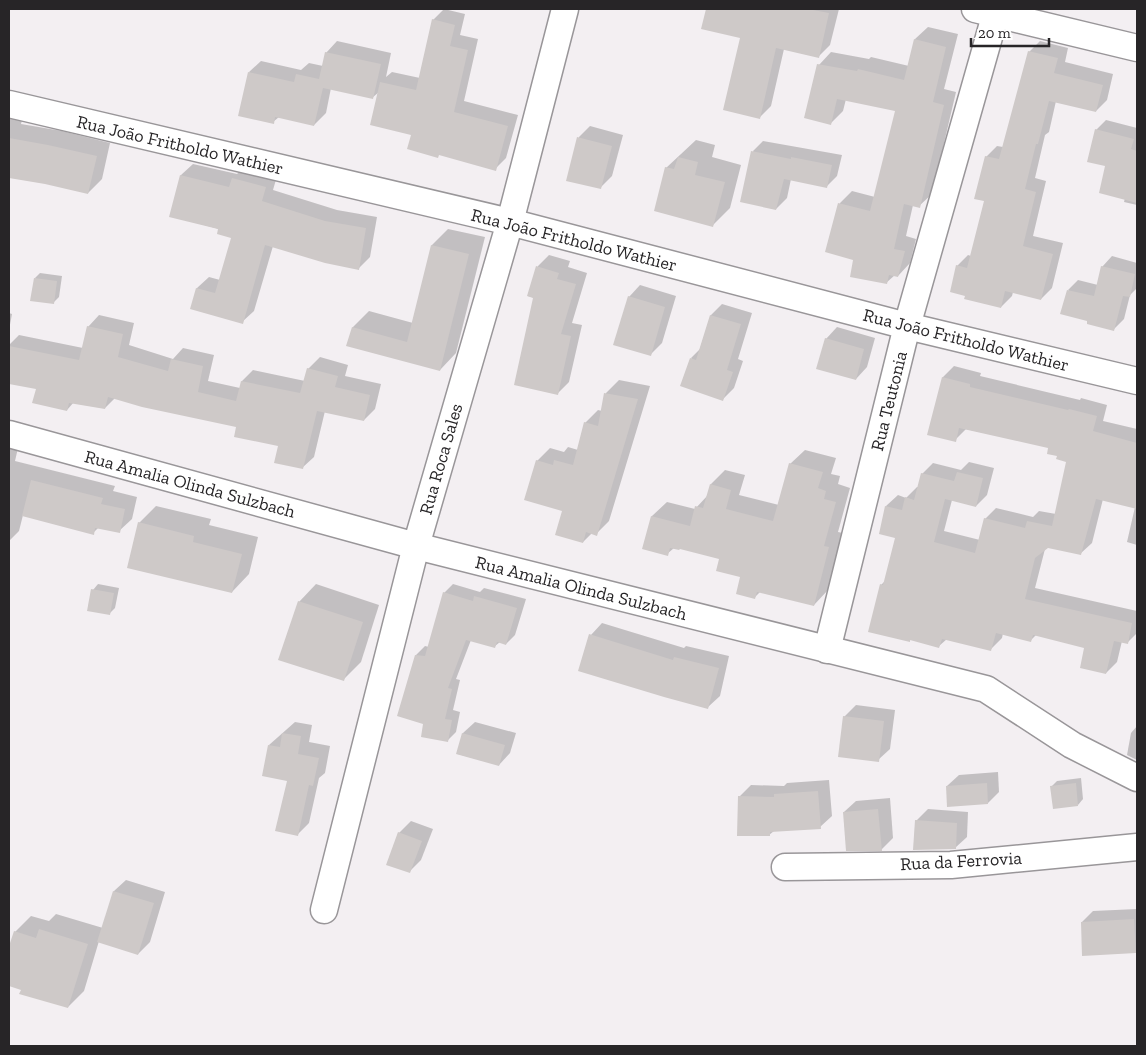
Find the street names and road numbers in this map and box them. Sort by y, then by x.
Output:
street label: Rua João Fritholdo Wathier [75,111,285,179]
street label: Rua João Fritholdo Wathier [469,204,679,276]
street label: Rua João Fritholdo Wathier [861,304,1071,376]
street label: Rua Teutonia [866,348,912,453]
street label: Rua Roca Sales [415,401,467,517]
street label: Rua Amalia Olinda Sulzbach [82,445,298,523]
street label: Rua Amalia Olinda Sulzbach [473,551,689,625]
street label: Rua da Ferrovia [900,847,1023,875]

